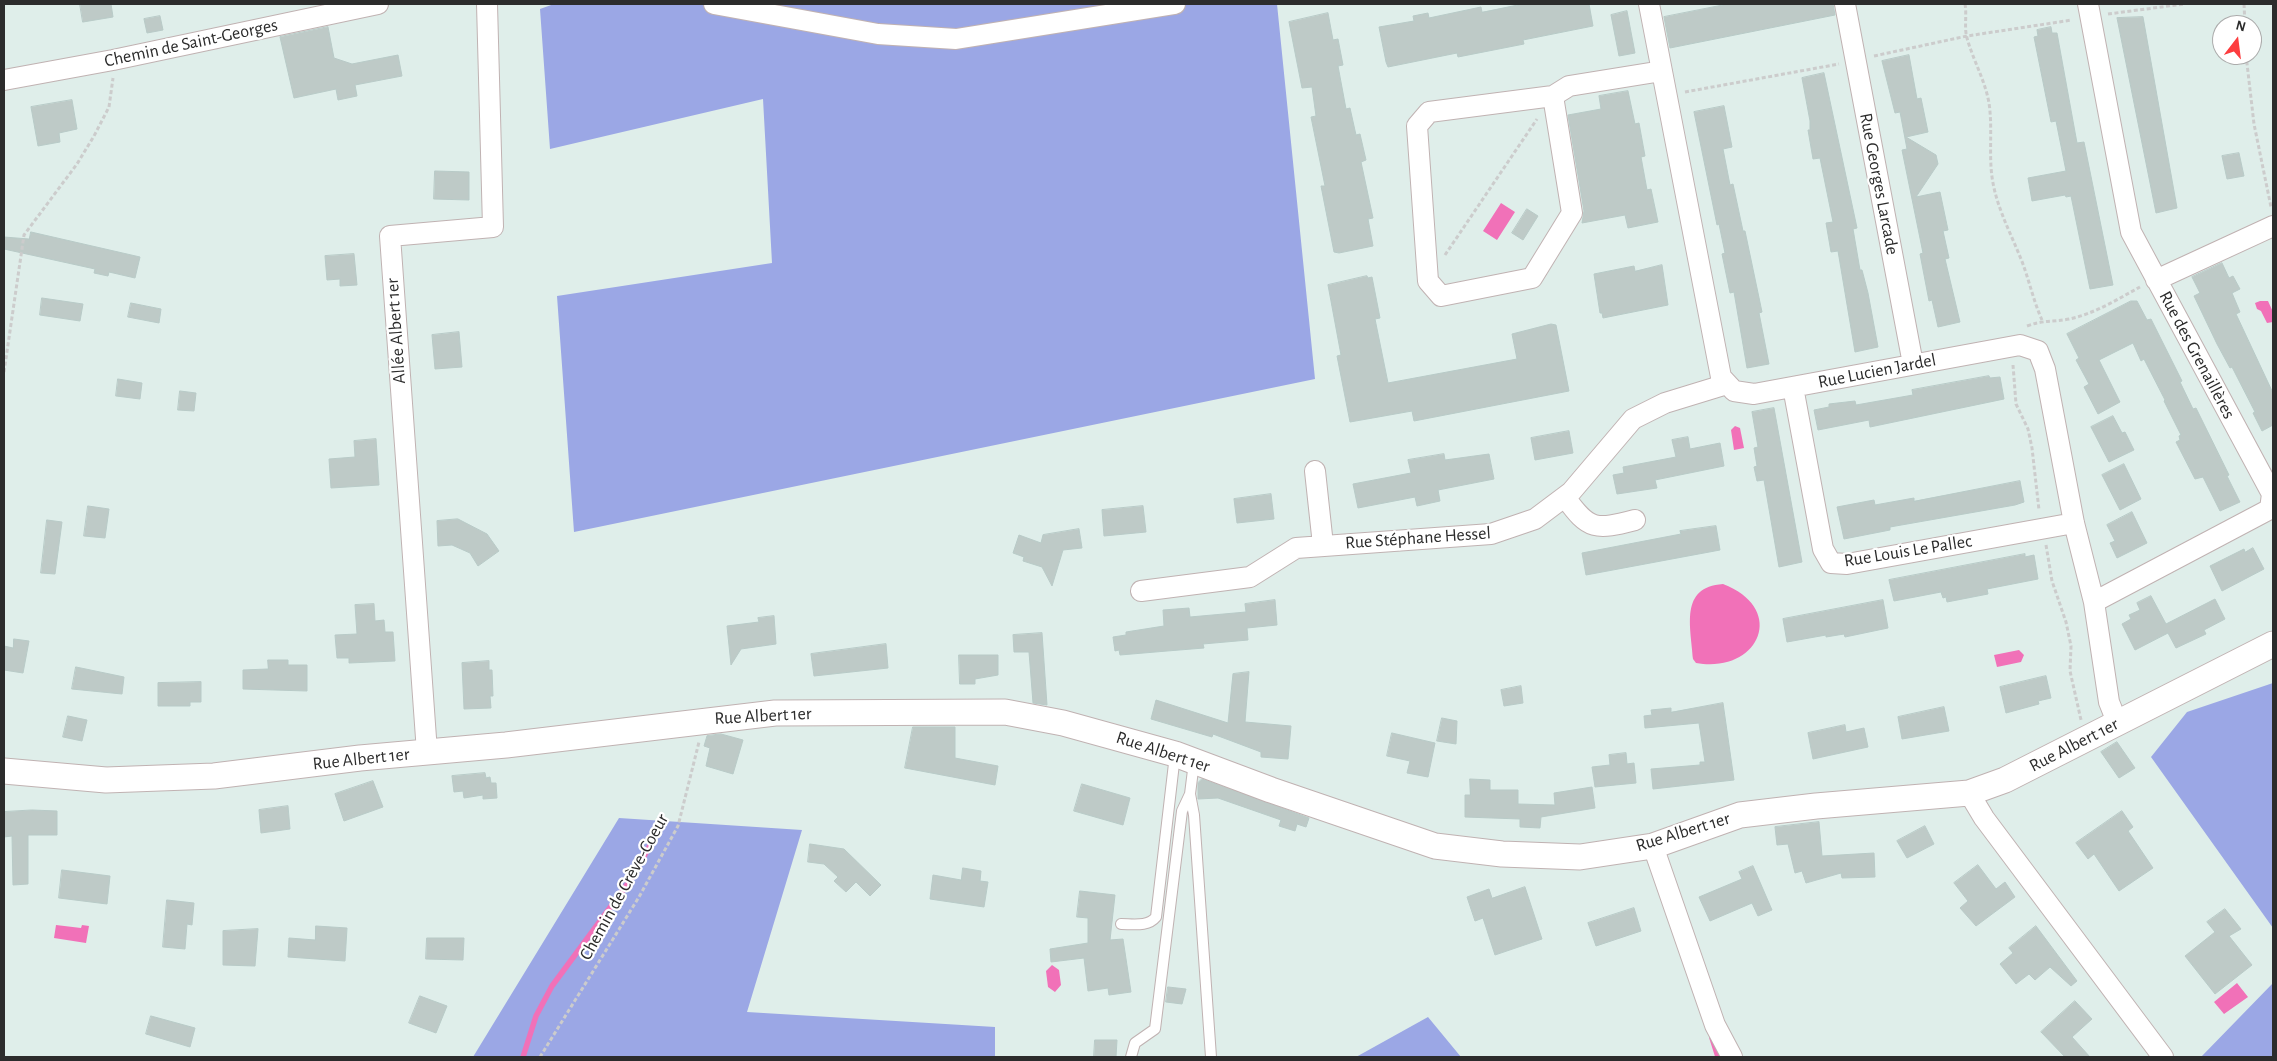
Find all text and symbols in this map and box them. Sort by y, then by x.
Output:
street label: Chemin de Saint-Georges [102,14,280,72]
north arrow [2212,15,2262,65]
text: N [2234,18,2247,34]
street label: Rue Georges Larcade [1855,111,1903,257]
street label: Allée Albert 1er [382,277,410,385]
street label: Rue des Grenaillères [2154,287,2240,423]
street label: Rue Lucien Jardel [1816,349,1938,393]
street label: Rue Stéphane Hessel [1344,522,1492,554]
street label: Rue Louis Le Pallec [1843,530,1973,572]
street label: Rue Albert 1er [714,703,812,729]
street label: Rue Albert 1er [2026,713,2122,777]
street label: Rue Albert 1er [1113,727,1213,777]
street label: Rue Albert 1er [311,743,411,775]
street label: Rue Albert 1er [1633,807,1733,857]
street label: Chemin de Crève-Coeur [575,810,673,964]

